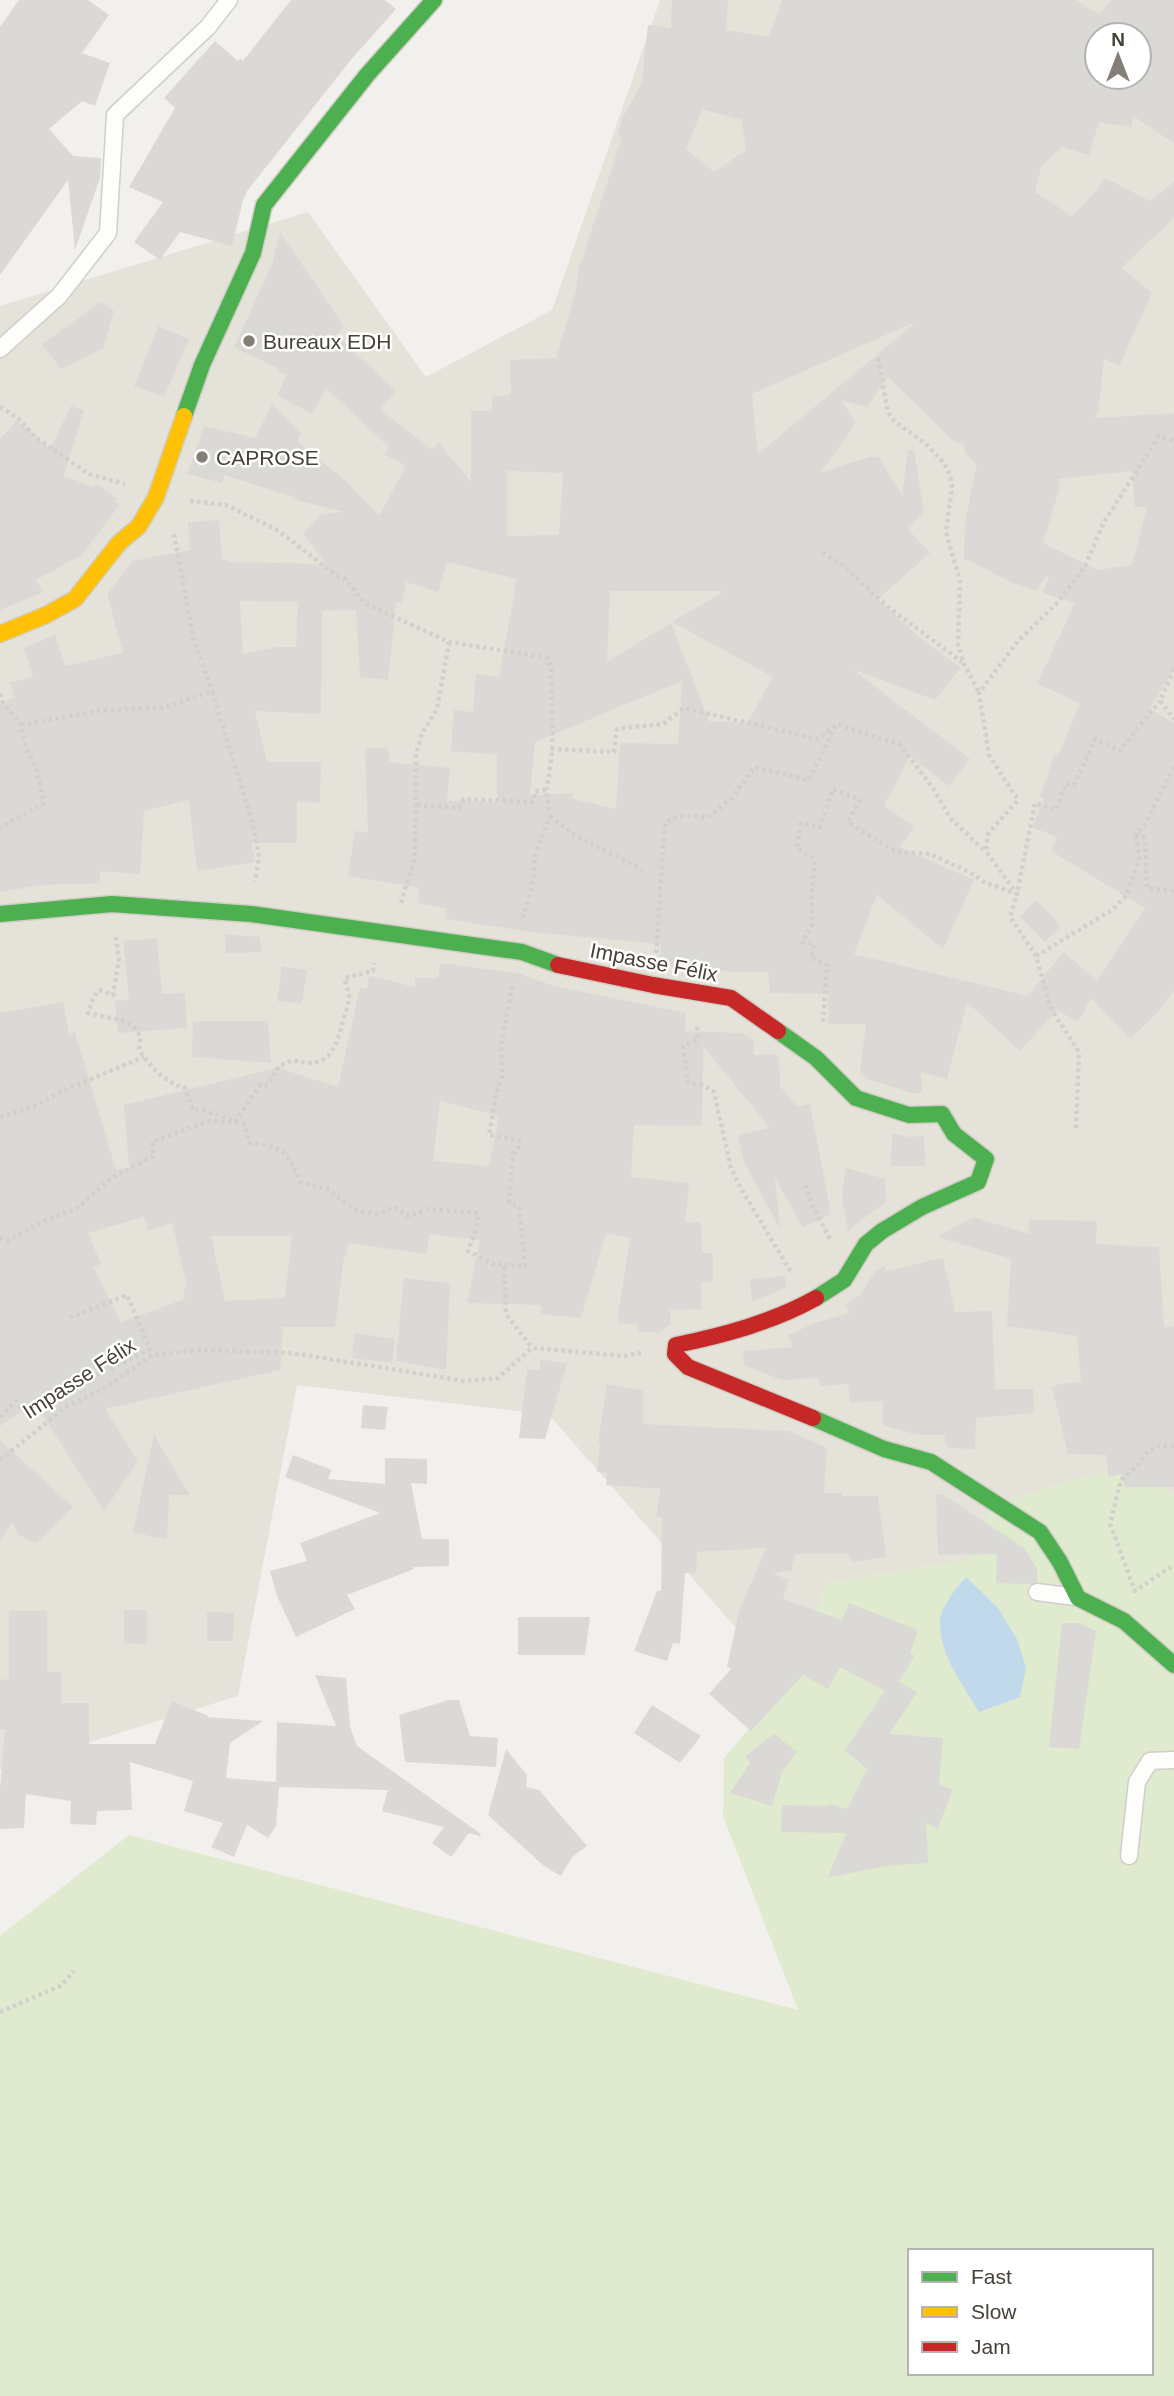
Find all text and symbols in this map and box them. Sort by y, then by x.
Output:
north arrow [1083,21,1153,91]
text: N [1111,29,1125,50]
place label: Bureaux EDH [263,330,391,353]
marker: Bureaux EDH [241,333,257,349]
place label: CAPROSE [216,446,319,469]
marker: CAPROSE [194,449,210,465]
street label: Impasse Félix [588,938,720,986]
street label: Impasse Félix [18,1333,140,1423]
legend [908,2249,1153,2375]
text: Fast [971,2265,1012,2288]
text: Slow [971,2300,1017,2323]
text: Jam [971,2335,1011,2358]

